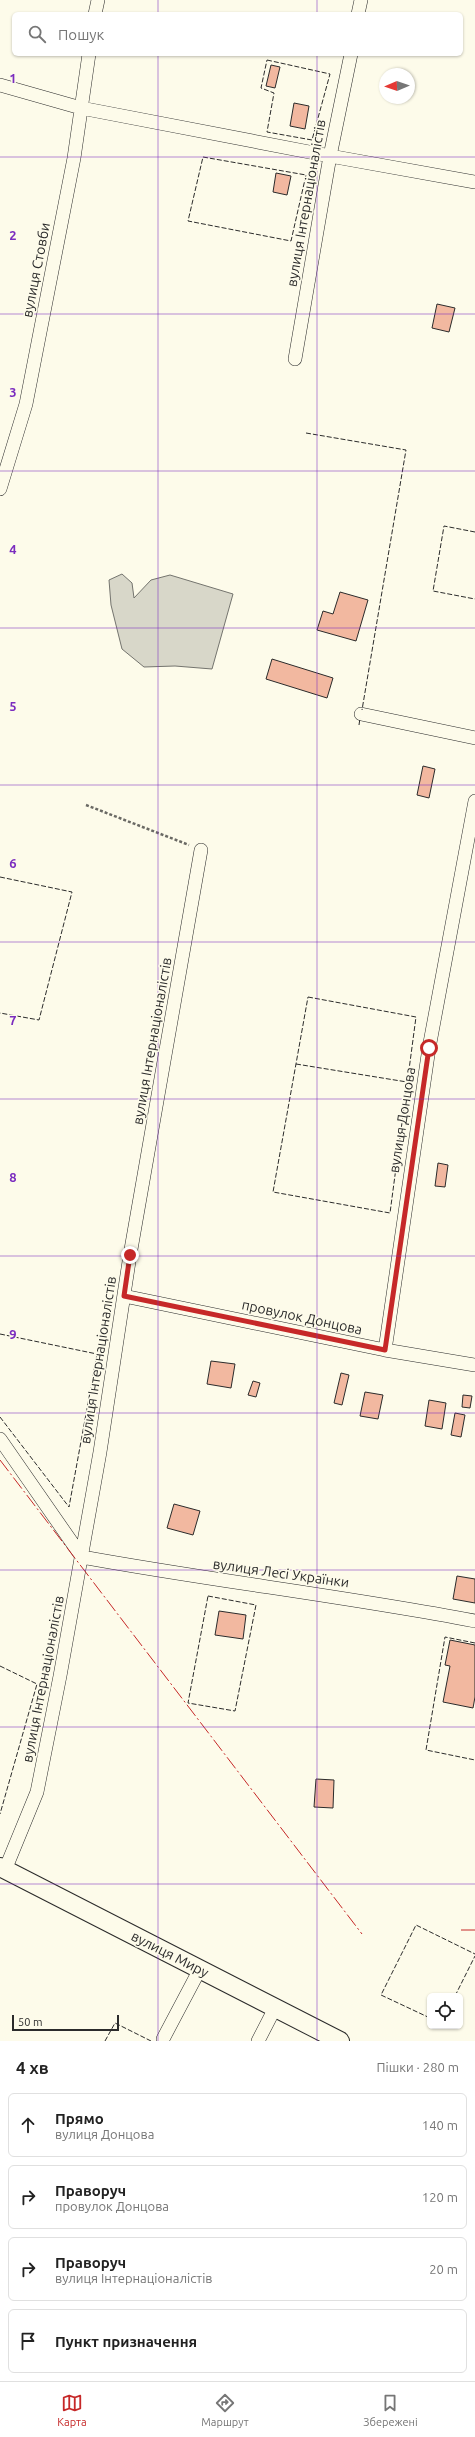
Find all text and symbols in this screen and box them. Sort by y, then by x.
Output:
search box [12,12,463,56]
icon: search [26,23,48,45]
text: Пошук [58,26,104,43]
north arrow [379,68,415,104]
text: 1 [9,71,17,85]
street label: вулиця Інтернаціоналістів [283,118,329,288]
street label: вулиця Стовби [19,221,53,319]
text: 2 [9,228,17,242]
text: 3 [9,385,17,399]
text: 4 [9,542,17,556]
text: 5 [9,699,17,713]
text: 6 [9,856,17,870]
street label: вулиця Інтернаціоналістів [129,956,175,1126]
text: 7 [9,1013,17,1027]
route start [420,1039,438,1057]
street label: вулиця Донцова [386,1066,418,1174]
text: 8 [9,1170,17,1184]
route end [121,1246,139,1264]
street label: вулиця Інтернаціоналістів [77,1275,119,1445]
street label: провулок Донцова [240,1296,364,1338]
text: 9 [9,1327,17,1341]
street label: вулиця Лесі Українки [212,1556,350,1590]
street label: вулиця Інтернаціоналістів [19,1594,67,1764]
street label: вулиця Миру [129,1928,212,1981]
map controls [427,1993,463,2029]
button: locate [427,1993,463,2029]
scale bar [12,2013,119,2032]
text: 50 m [18,2016,42,2028]
text: 4 хв [16,2058,49,2077]
text: Пішки · 280 m [377,2060,459,2074]
text: Прямо [55,2110,104,2127]
icon: ahead [17,2114,39,2136]
text: 140 m [422,2118,458,2132]
text: вулиця Донцова [55,2127,154,2141]
text: Праворуч [55,2182,126,2199]
icon: right [17,2186,39,2208]
text: 120 m [422,2190,458,2204]
text: провулок Донцова [55,2199,169,2213]
text: Праворуч [55,2254,126,2271]
icon: right [17,2258,39,2280]
text: 20 m [429,2262,458,2276]
text: вулиця Інтернаціоналістів [55,2271,212,2285]
icon: arrive [17,2330,39,2352]
text: Пункт призначення [55,2333,197,2350]
tab: Карта [57,2392,87,2428]
tab: Маршрут [201,2392,249,2428]
tab: Збережені [363,2392,418,2428]

